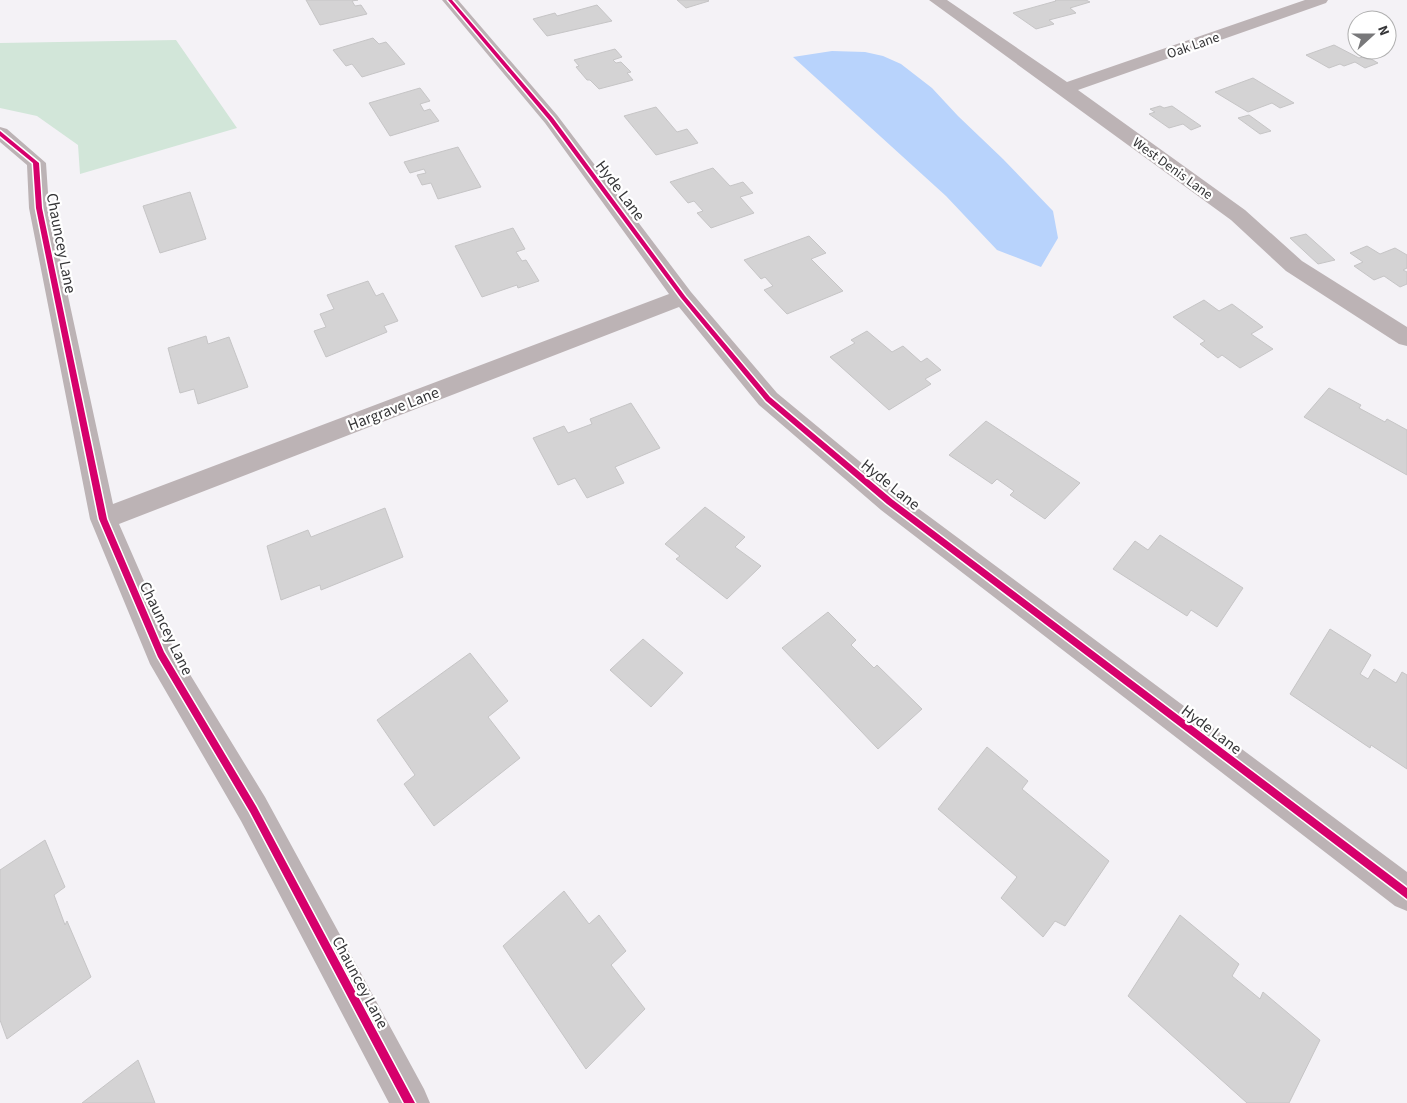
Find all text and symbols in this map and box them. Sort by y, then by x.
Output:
north arrow [1347,10,1397,60]
text: N [1372,23,1394,39]
street label: Oak Lane [1164,28,1222,64]
street label: West Denis Lane [1128,133,1217,205]
street label: Hyde Lane [590,156,650,225]
street label: Chauncey Lane [41,191,82,295]
street label: Hargrave Lane [344,381,442,436]
street label: Hyde Lane [856,454,925,516]
street label: Chauncey Lane [134,578,198,679]
street label: Hyde Lane [1177,700,1246,760]
street label: Chauncey Lane [327,932,394,1033]

